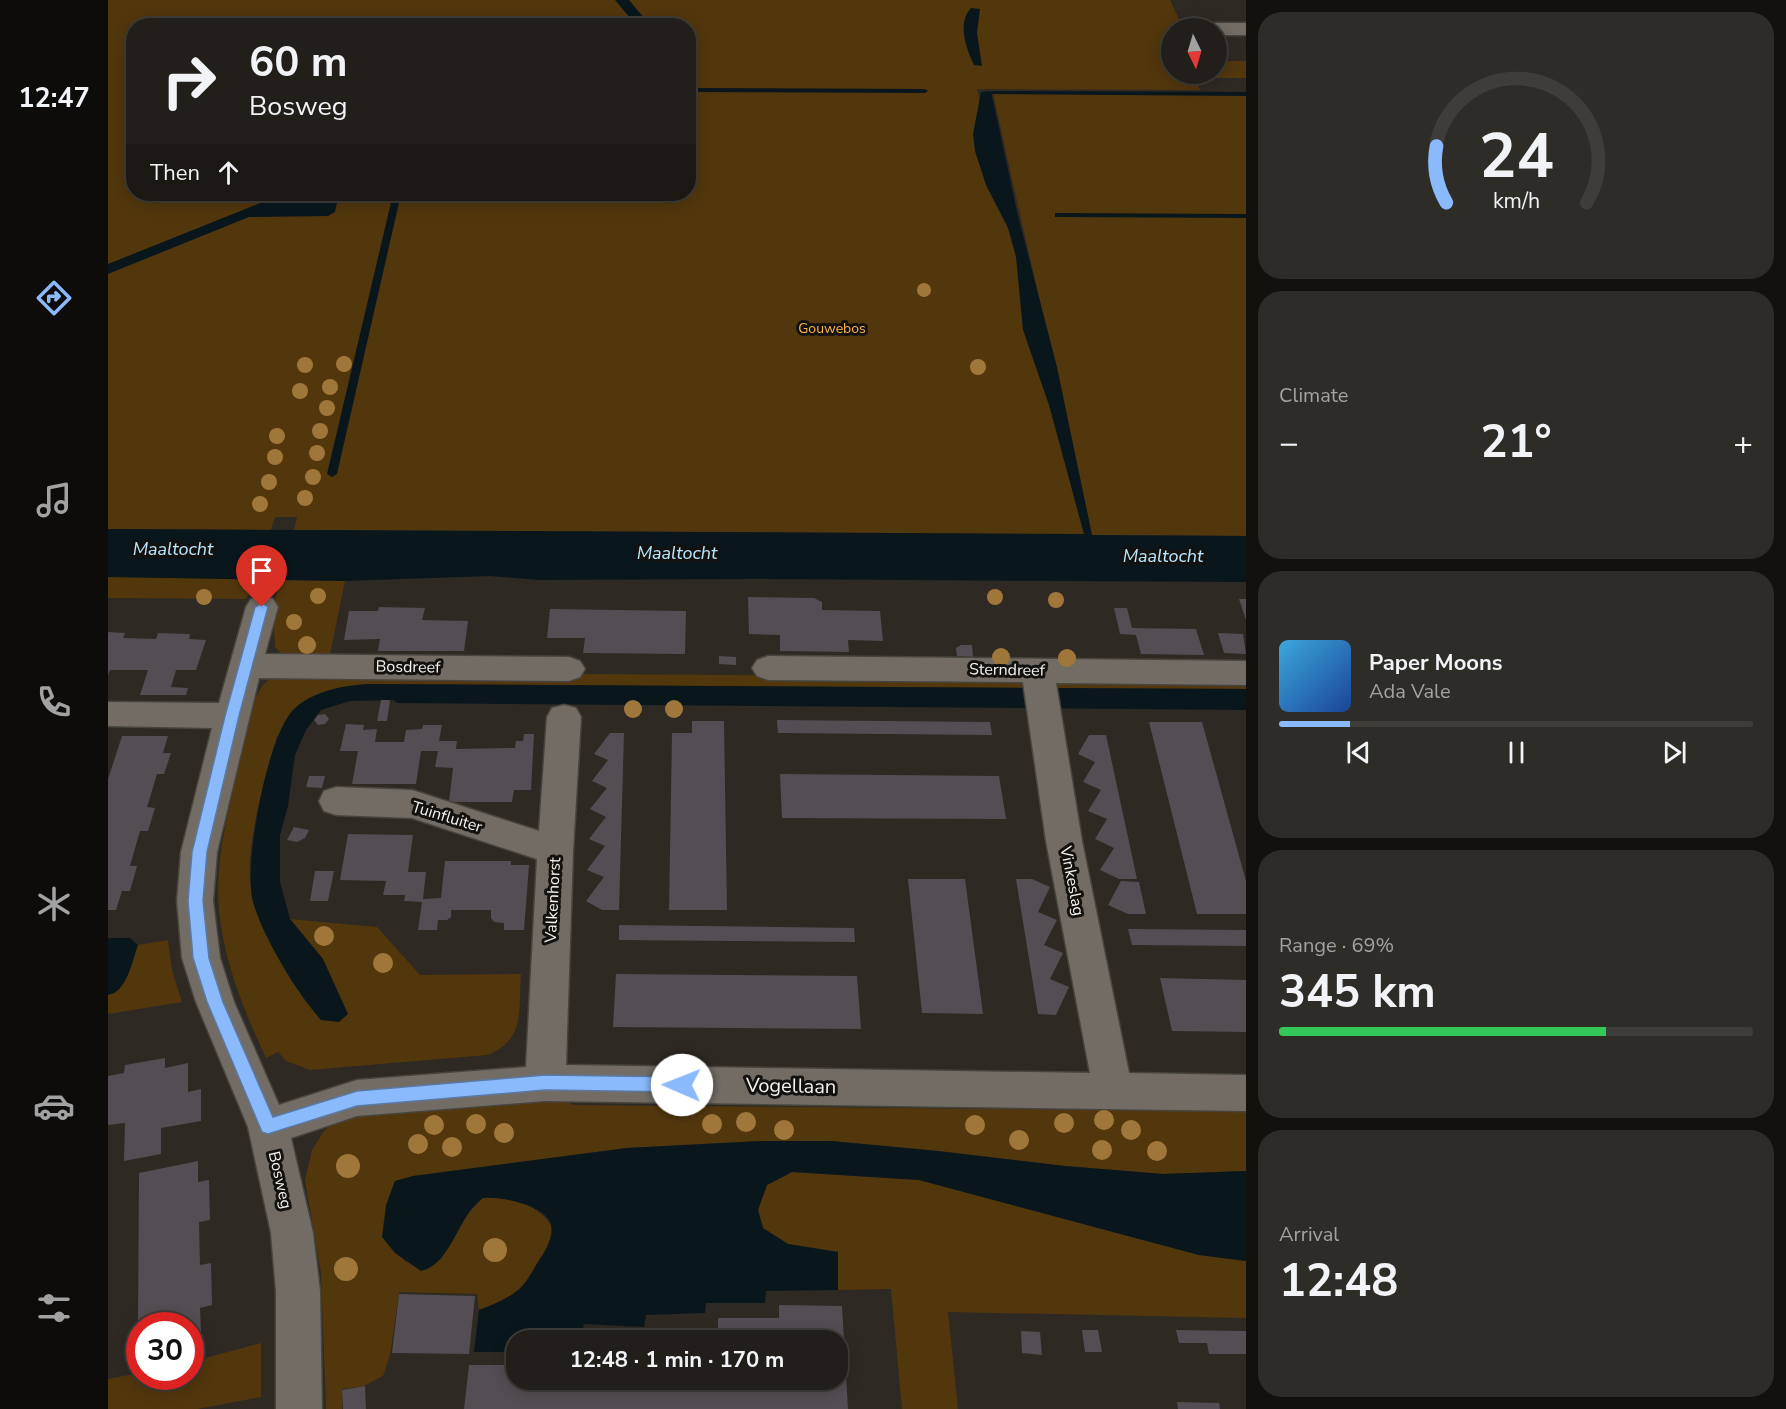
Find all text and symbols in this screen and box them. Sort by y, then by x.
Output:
north arrow [1161,18,1227,84]
map controls [1161,18,1227,84]
text: 60 m [249,34,348,91]
icon: right [150,42,228,120]
text: 12:47 [18,80,90,117]
text: Bosweg [249,88,348,125]
text: 24 [1479,114,1553,199]
icon: ahead [212,156,245,189]
text: Then [150,158,200,188]
text: km/h [1492,186,1540,216]
icon: directions [33,277,75,319]
park label: Gouwebos [798,319,866,338]
text: Climate [1279,382,1348,409]
text: 21° [1480,412,1552,473]
text: − [1279,421,1299,466]
text: + [1733,421,1753,466]
icon: music [33,479,75,521]
water label: Maaltocht [133,537,214,561]
water label: Maaltocht [637,541,718,565]
water label: Maaltocht [1123,544,1204,568]
pin [236,545,287,607]
icon: arrive [245,554,278,587]
text: Paper Moons [1369,648,1503,678]
street label: Bosdreef [375,655,441,679]
street label: Sterndreef [969,658,1046,682]
text: Ada Vale [1369,678,1451,705]
icon: phone [33,681,75,723]
icon: previous [1342,736,1375,769]
icon: pause [1500,736,1533,769]
icon: next [1658,736,1691,769]
street label: Tuinfluiter [409,796,485,838]
street label: Vinkeslag [1054,843,1090,918]
street label: Valkenhorst [540,856,566,944]
icon: climate [33,883,75,925]
text: Range · 69% [1279,932,1394,959]
text: 345 km [1279,962,1436,1023]
position arrow [650,1053,714,1117]
street label: Vogellaan [745,1072,836,1100]
icon: car [33,1085,75,1127]
street label: Bosweg [263,1149,297,1211]
text: Arrival [1279,1221,1339,1248]
text: 12:48 [1279,1251,1398,1312]
icon: filters [33,1287,75,1329]
speed limit sign: 30 [126,1312,204,1390]
text: 12:48 · 1 min · 170 m [570,1345,784,1375]

